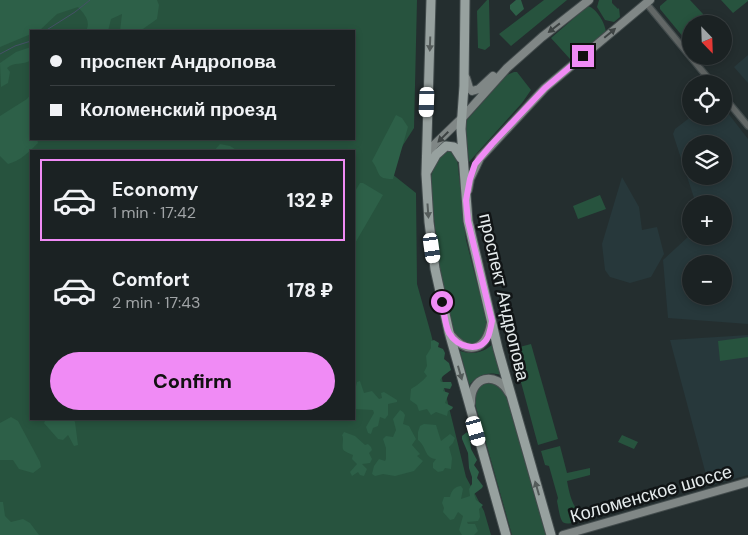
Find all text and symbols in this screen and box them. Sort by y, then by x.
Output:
north arrow [682,15,732,65]
map controls [682,15,732,305]
one-way arrow [547,22,560,33]
one-way arrow [604,28,617,39]
one-way arrow [425,36,433,52]
route end [572,45,594,67]
text: проспект Андропова [80,49,276,74]
button: locate [682,75,732,125]
car [418,87,435,117]
text: Коломенский проезд [80,97,277,122]
one-way arrow [437,130,449,142]
button: layers [682,135,732,185]
text: Economy [112,177,199,202]
icon: car [52,178,97,223]
text: 132 ₽ [287,188,333,213]
button: + [682,195,732,245]
text: 1 min · 17:42 [112,202,196,223]
one-way arrow [424,203,432,219]
street label: проспект Андропова [473,211,535,384]
car [422,232,441,264]
button: − [682,255,732,305]
text: Comfort [112,267,190,292]
icon: car [52,268,97,313]
text: 178 ₽ [287,278,333,303]
route start [431,291,453,313]
text: 2 min · 17:43 [112,292,200,313]
button: Confirm [50,352,335,410]
one-way arrow [456,365,464,380]
car [464,415,487,447]
street label: Коломенское шоссе [567,459,735,529]
one-way arrow [532,481,540,496]

